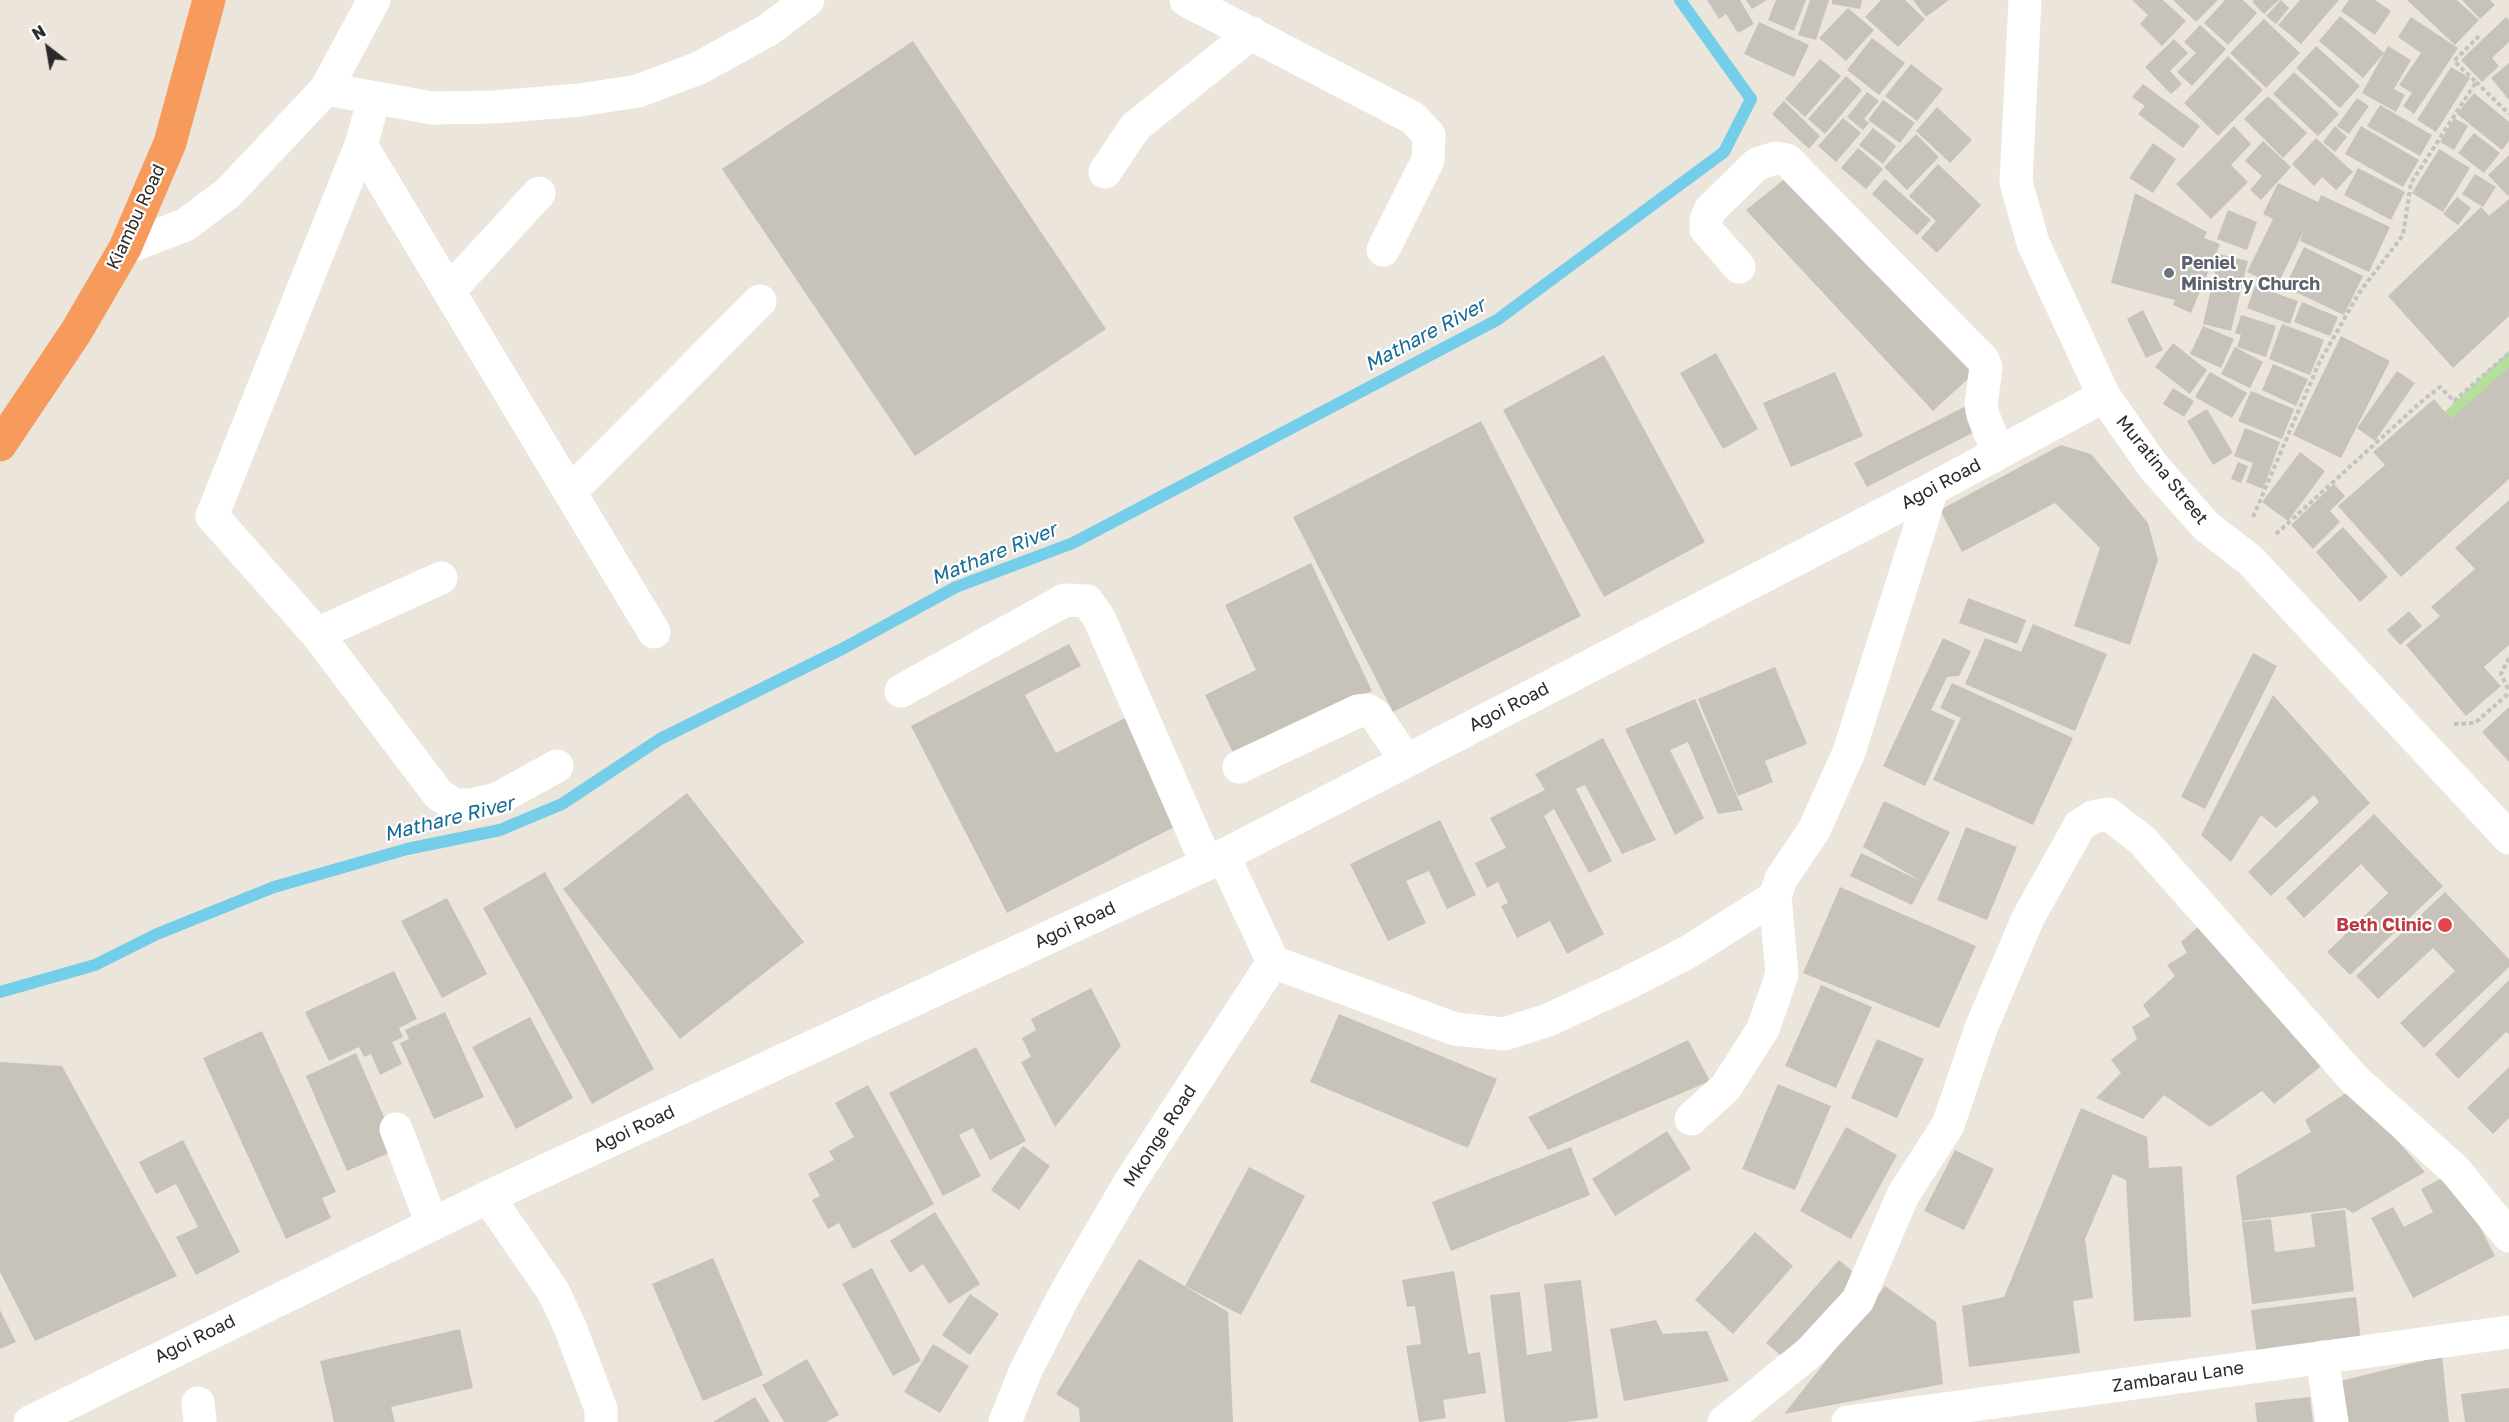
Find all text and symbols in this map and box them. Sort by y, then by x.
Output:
north arrow [18,18,78,78]
text: N [28,21,49,44]
street label: Kiambu Road [102,161,170,273]
place label: Peniel Ministry Church [2181,252,2320,294]
marker: Peniel Ministry Church [2162,266,2176,280]
water label: Mathare River [1361,293,1489,377]
street label: Muratina Street [2111,411,2213,529]
street label: Agoi Road [1897,454,1985,514]
water label: Mathare River [928,518,1060,590]
street label: Agoi Road [1465,678,1553,736]
water label: Mathare River [381,791,517,847]
street label: Agoi Road [1031,897,1119,953]
place label: Beth Clinic [2336,914,2432,936]
marker: Beth Clinic [2436,916,2454,934]
street label: Mkonge Road [1119,1081,1201,1191]
street label: Agoi Road [590,1101,678,1157]
street label: Agoi Road [151,1310,239,1368]
street label: Zambarau Lane [2111,1357,2245,1397]

